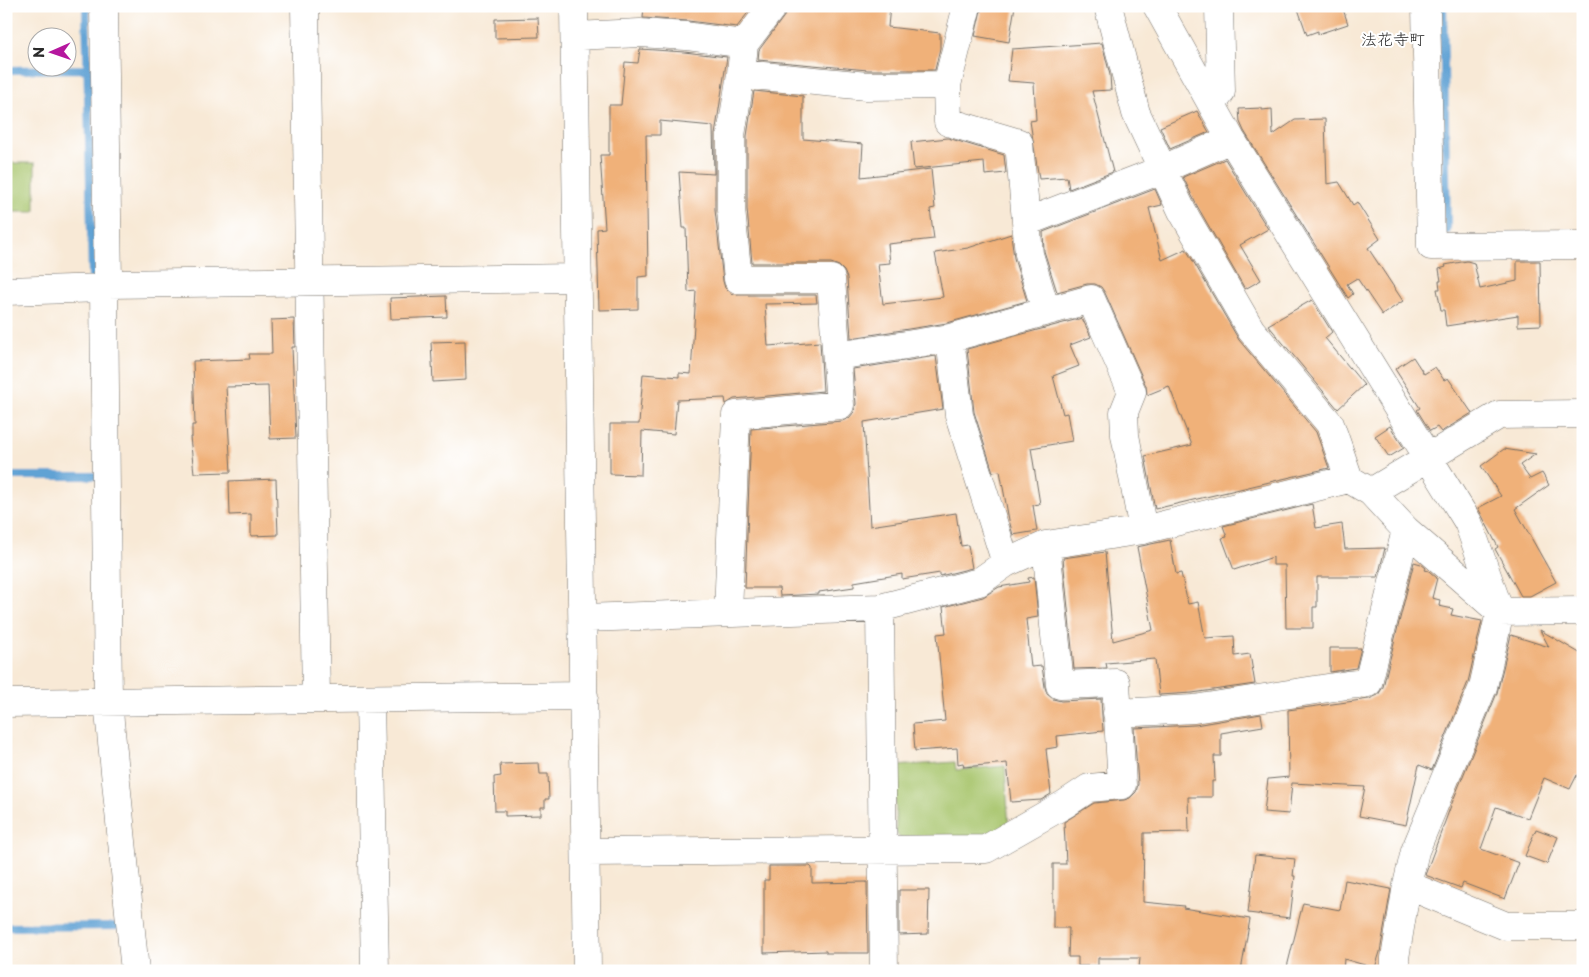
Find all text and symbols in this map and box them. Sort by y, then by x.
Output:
district label: 法花寺町 [1361,26,1425,50]
north arrow [28,28,78,78]
text: N [28,47,49,58]

